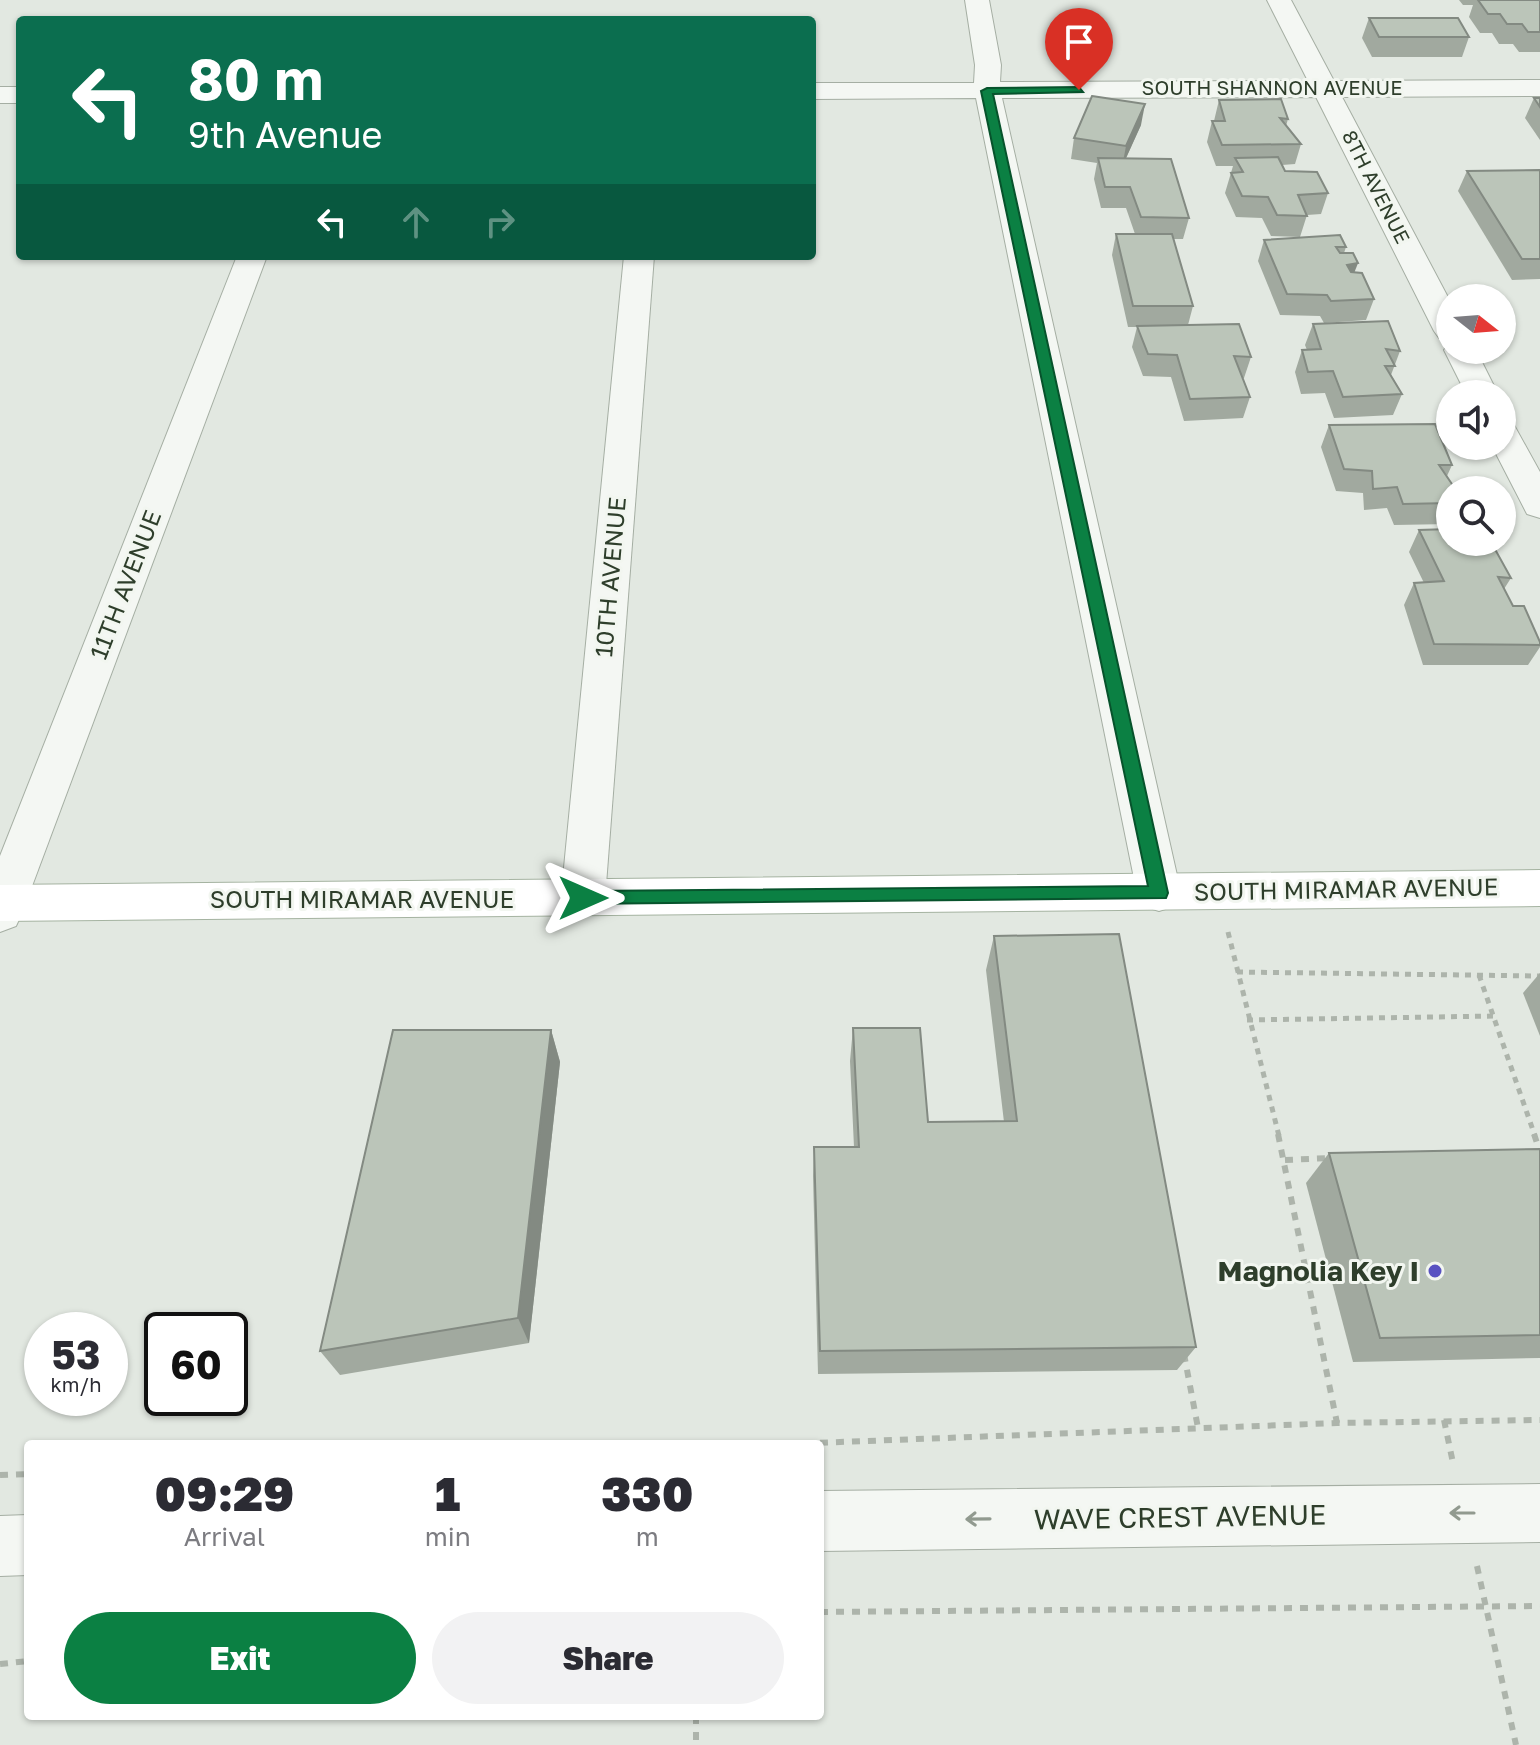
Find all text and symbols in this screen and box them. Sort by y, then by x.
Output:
pin [1045,8,1113,90]
icon: arrive [1057,20,1101,64]
text: 80 m [188,45,323,112]
icon: left [56,48,160,152]
street label: SOUTH SHANNON AVENUE [1142,75,1402,99]
text: 9th Avenue [188,113,382,156]
street label: 8TH AVENUE [1338,126,1416,247]
icon: left [310,200,354,244]
icon: ahead [394,200,438,244]
icon: right [478,200,522,244]
north arrow [1436,284,1516,364]
map controls [1436,284,1516,556]
button: sound [1436,380,1516,460]
button: search [1436,476,1516,556]
street label: 10TH AVENUE [588,496,631,658]
street label: 11TH AVENUE [83,506,166,663]
position arrow [541,856,625,940]
street label: SOUTH MIRAMAR AVENUE [1194,871,1498,906]
street label: SOUTH MIRAMAR AVENUE [210,884,514,913]
place label: Magnolia Key I [1218,1254,1419,1287]
marker: Magnolia Key I [1426,1262,1444,1280]
speed limit sign: 60 [144,1312,248,1416]
text: 53 [52,1330,100,1378]
text: km/h [51,1372,101,1396]
text: 09:29 [155,1464,294,1522]
text: 1 [435,1464,460,1522]
text: 330 [601,1464,693,1522]
street label: WAVE CREST AVENUE [1034,1497,1326,1536]
one-way arrow [1449,1506,1476,1521]
one-way arrow [965,1512,992,1527]
text: Arrival [184,1521,265,1552]
text: min [425,1521,471,1552]
text: m [636,1521,659,1552]
button: Exit [64,1612,416,1704]
button: Share [432,1612,784,1704]

